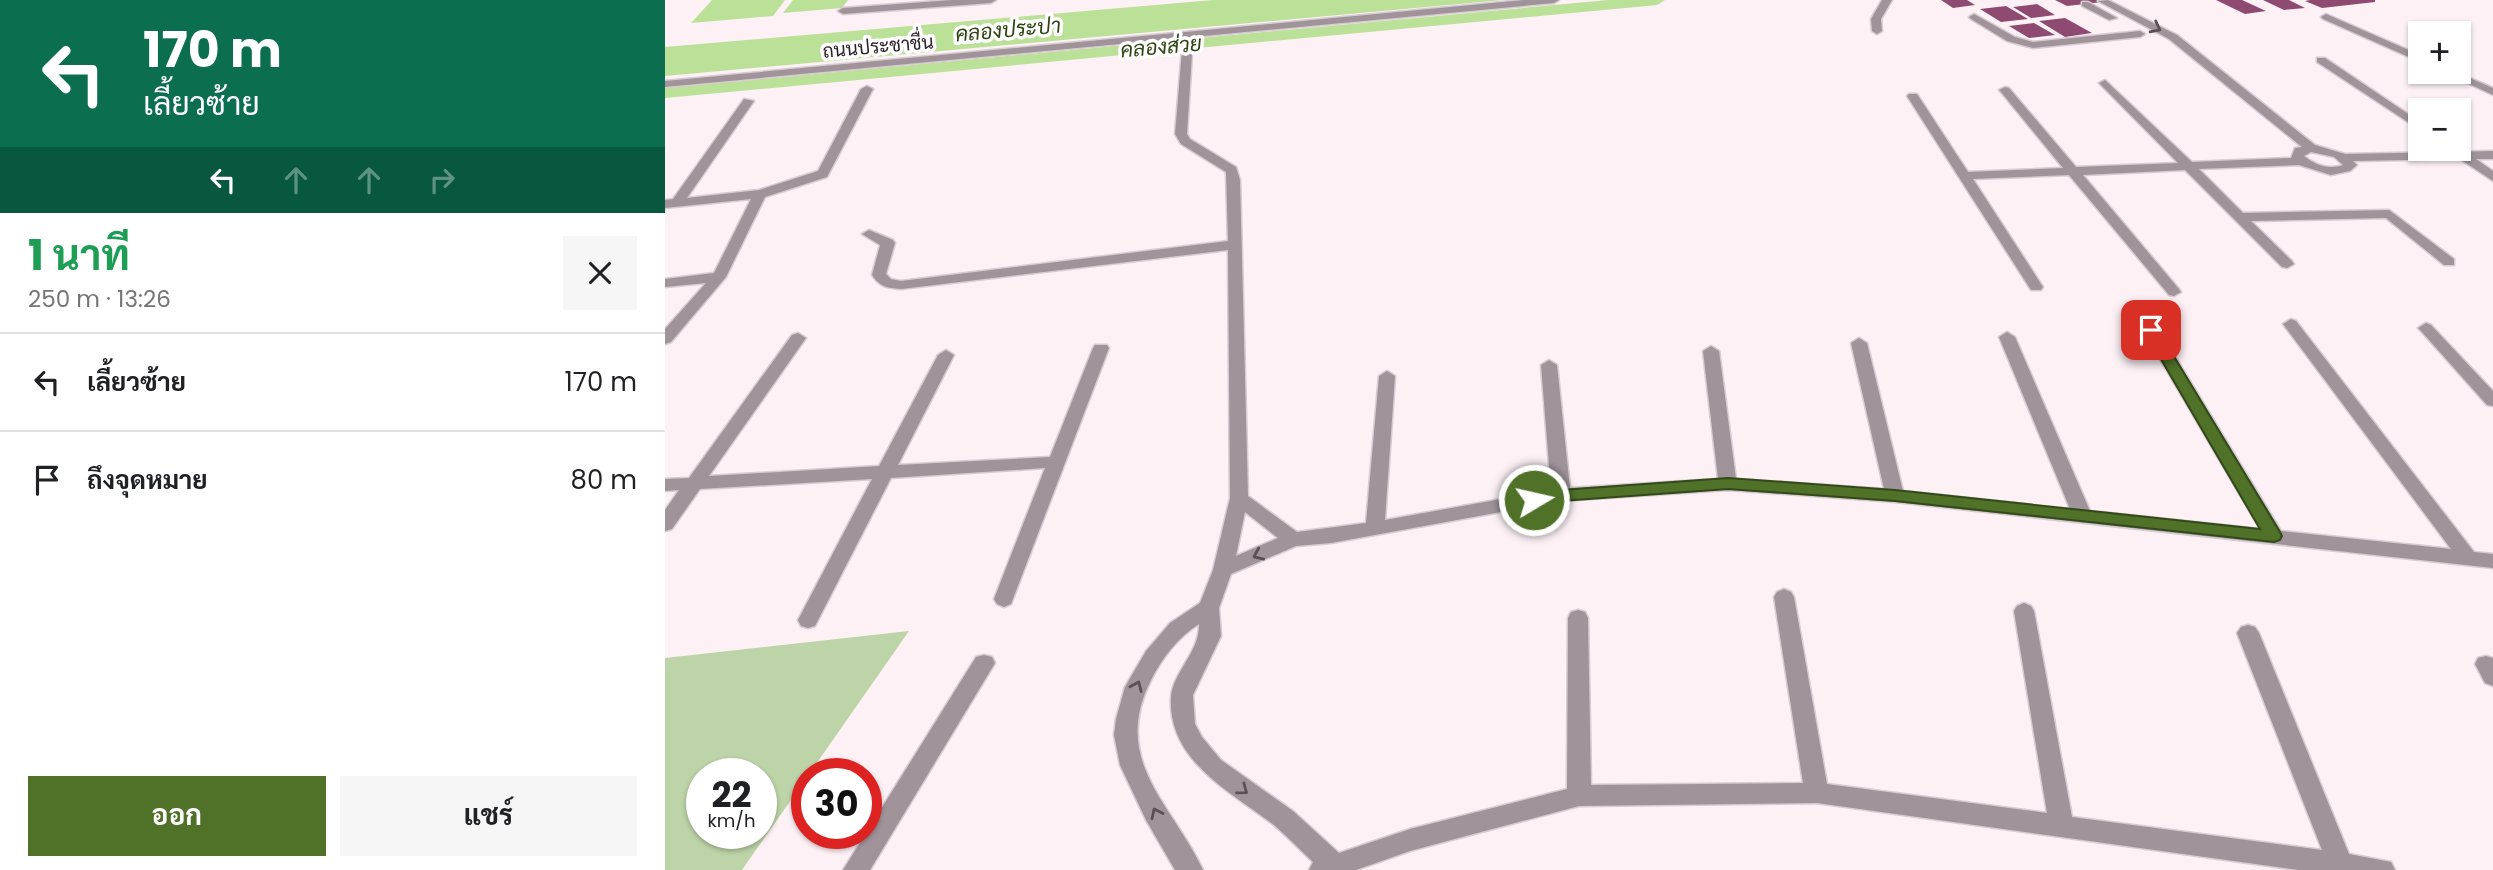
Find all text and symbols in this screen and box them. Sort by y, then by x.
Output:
water label: คลองประปา [954,10,1062,49]
text: 170 m [143,16,282,84]
one-way arrow [2149,20,2161,34]
map controls [2408,21,2471,161]
button: + [2408,21,2471,84]
street label: ถนนประชาชื่น [821,24,935,65]
icon: left [28,28,119,119]
water label: คลองส่วย [1119,28,1203,65]
text: เลี้ยวซ้าย [143,81,260,126]
button: − [2408,98,2471,161]
icon: left [204,161,242,199]
icon: ahead [277,161,315,199]
icon: ahead [350,161,388,199]
icon: right [423,161,461,199]
text: 1 นาที [28,226,130,285]
button: close [563,236,637,310]
text: 250 m · 13:26 [28,283,171,315]
pin [2121,300,2181,360]
icon: arrive [2132,311,2170,349]
icon: left [28,363,66,401]
text: เลี้ยวซ้าย [87,364,186,400]
text: 170 m [564,364,637,400]
icon: arrive [28,461,66,499]
text: ถึงจุดหมาย [87,462,208,498]
text: 80 m [571,462,637,498]
position arrow [1497,463,1571,537]
one-way arrow [1253,547,1266,561]
one-way arrow [1129,681,1143,693]
speed limit sign: 30 [791,758,882,849]
text: 22 [712,770,751,819]
button: ออก [28,776,326,856]
button: แชร์ [340,776,637,856]
one-way arrow [1235,781,1248,794]
text: km/h [708,808,755,833]
one-way arrow [1150,808,1164,820]

